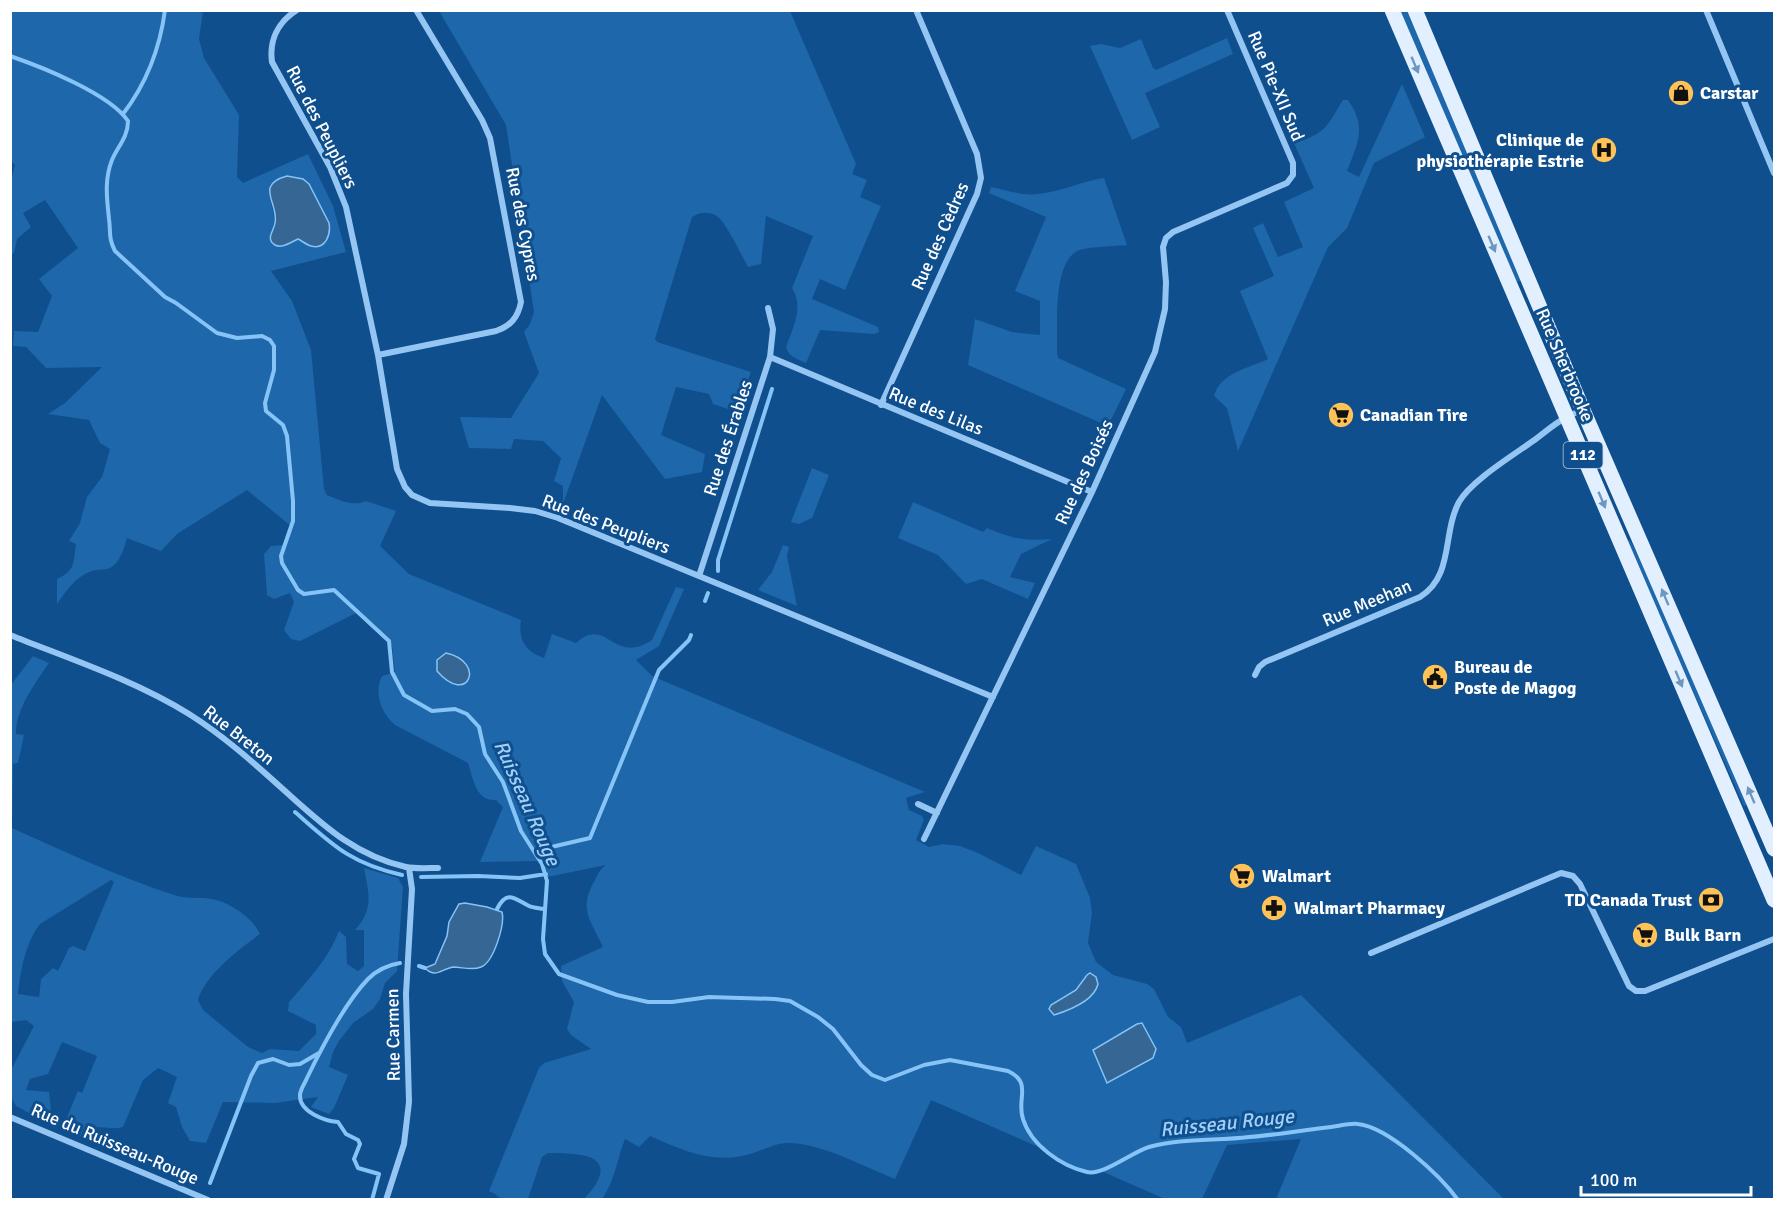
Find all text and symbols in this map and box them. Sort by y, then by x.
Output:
street label: Rue Pie-XII Sud [1243,28,1309,144]
one-way arrow [1410,56,1420,74]
street label: Rue des Peupliers [281,62,363,192]
shop icon: Carstar [1666,78,1696,108]
place label: Carstar [1700,82,1759,104]
place label: Clinique de physiothérapie Estrie [1417,129,1584,172]
hospital icon: Clinique de physiothérapie Estrie [1589,135,1619,165]
street label: Rue des Cypres [501,165,545,283]
street label: Rue des Cèdres [906,178,974,293]
one-way arrow [1487,235,1496,252]
street label: Rue Sherbrooke [1531,305,1599,425]
street label: Rue des Érables [699,377,757,499]
street label: Rue des Lilas [886,382,987,440]
supermarket icon: Canadian Tire [1326,400,1356,430]
place label: Canadian Tire [1360,404,1468,426]
street label: Rue des Boisés [1050,416,1118,528]
road number: 112 [1564,442,1602,468]
street label: Rue des Peupliers [539,489,673,559]
one-way arrow [1598,491,1607,509]
street label: Rue Meehan [1319,574,1415,632]
one-way arrow [1661,588,1670,605]
place label: Bureau de Poste de Magog [1454,656,1577,699]
public building icon: Bureau de Poste de Magog [1420,662,1450,692]
one-way arrow [1675,670,1684,688]
street label: Rue Breton [199,700,279,770]
water label: Ruisseau Rouge [488,736,566,870]
one-way arrow [1746,786,1755,804]
supermarket icon: Walmart [1227,861,1257,891]
place label: Walmart [1262,865,1331,887]
bank icon: TD Canada Trust [1696,885,1726,915]
place label: TD Canada Trust [1565,889,1692,911]
pharmacy icon: Walmart Pharmacy [1259,893,1289,923]
place label: Walmart Pharmacy [1294,897,1445,919]
supermarket icon: Bulk Barn [1630,920,1660,950]
place label: Bulk Barn [1664,924,1741,946]
street label: Rue Carmen [381,988,405,1082]
street label: Rue du Ruisseau-Rouge [28,1099,202,1189]
water label: Ruisseau Rouge [1159,1103,1296,1142]
scale bar [1581,1159,1750,1197]
text: 100 m [1590,1169,1637,1191]

